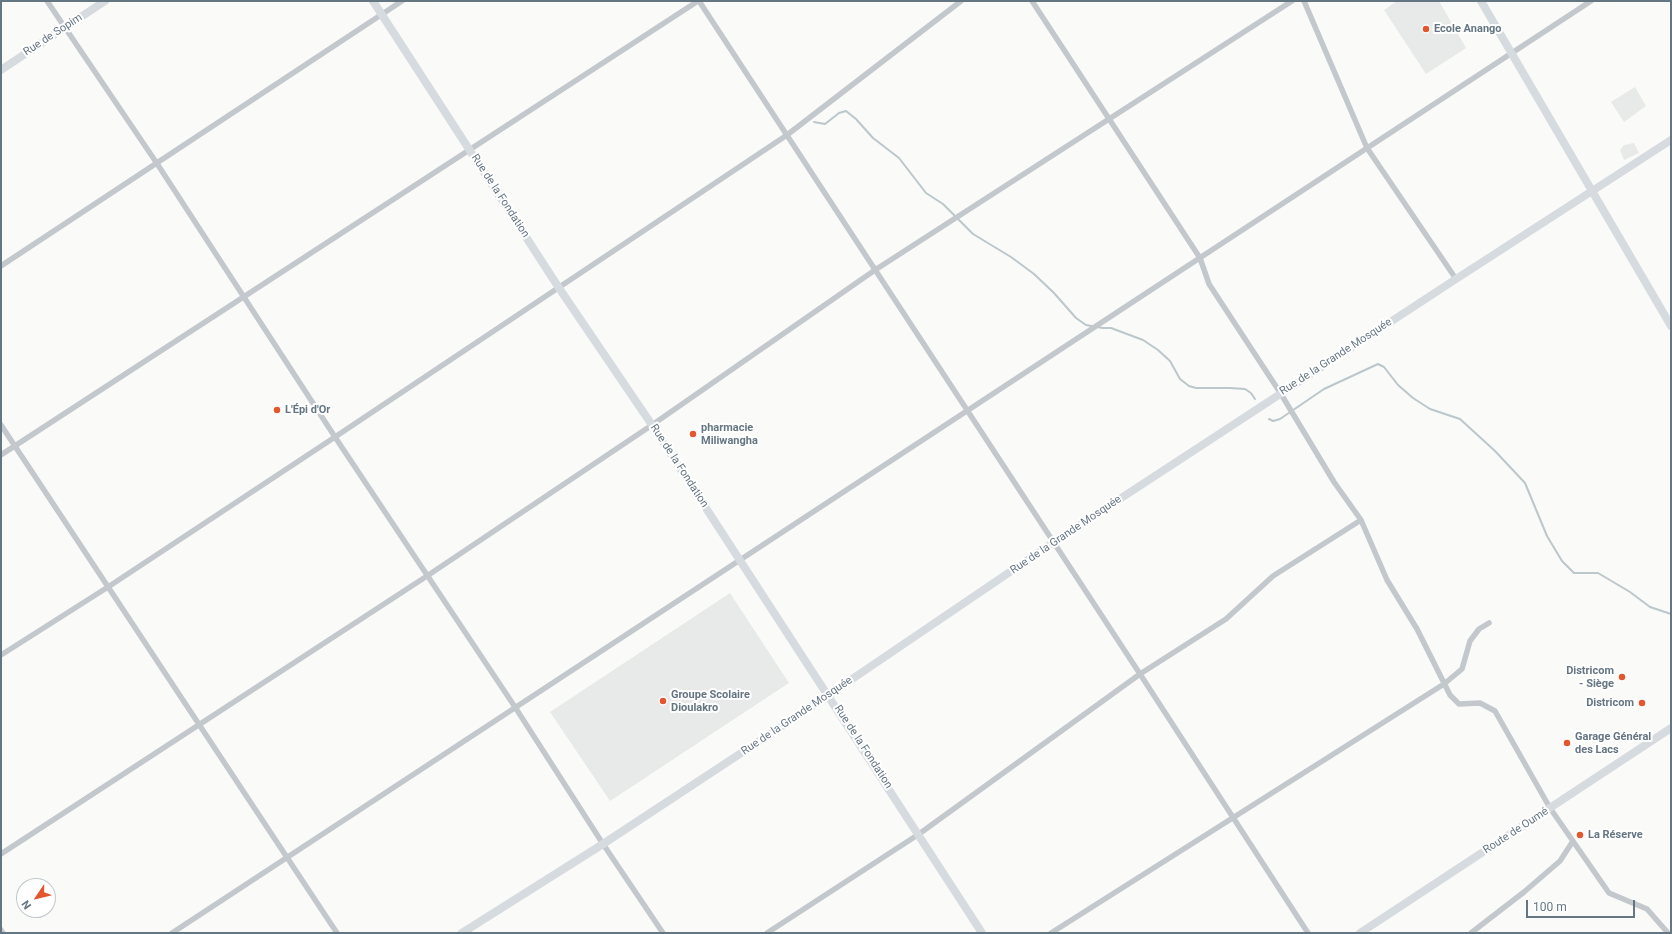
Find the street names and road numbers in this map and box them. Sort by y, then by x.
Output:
street label: Rue de Sopim [21,11,85,59]
street label: Rue de la Fondation [468,152,532,240]
street label: Rue de la Grande Mosquée [1278,316,1394,398]
street label: Rue de la Fondation [647,422,711,510]
street label: Rue de la Grande Mosquée [1008,493,1124,577]
street label: Rue de la Grande Mosquée [739,674,855,758]
street label: Rue de la Fondation [831,703,895,791]
street label: Route de Oumé [1481,805,1551,857]

